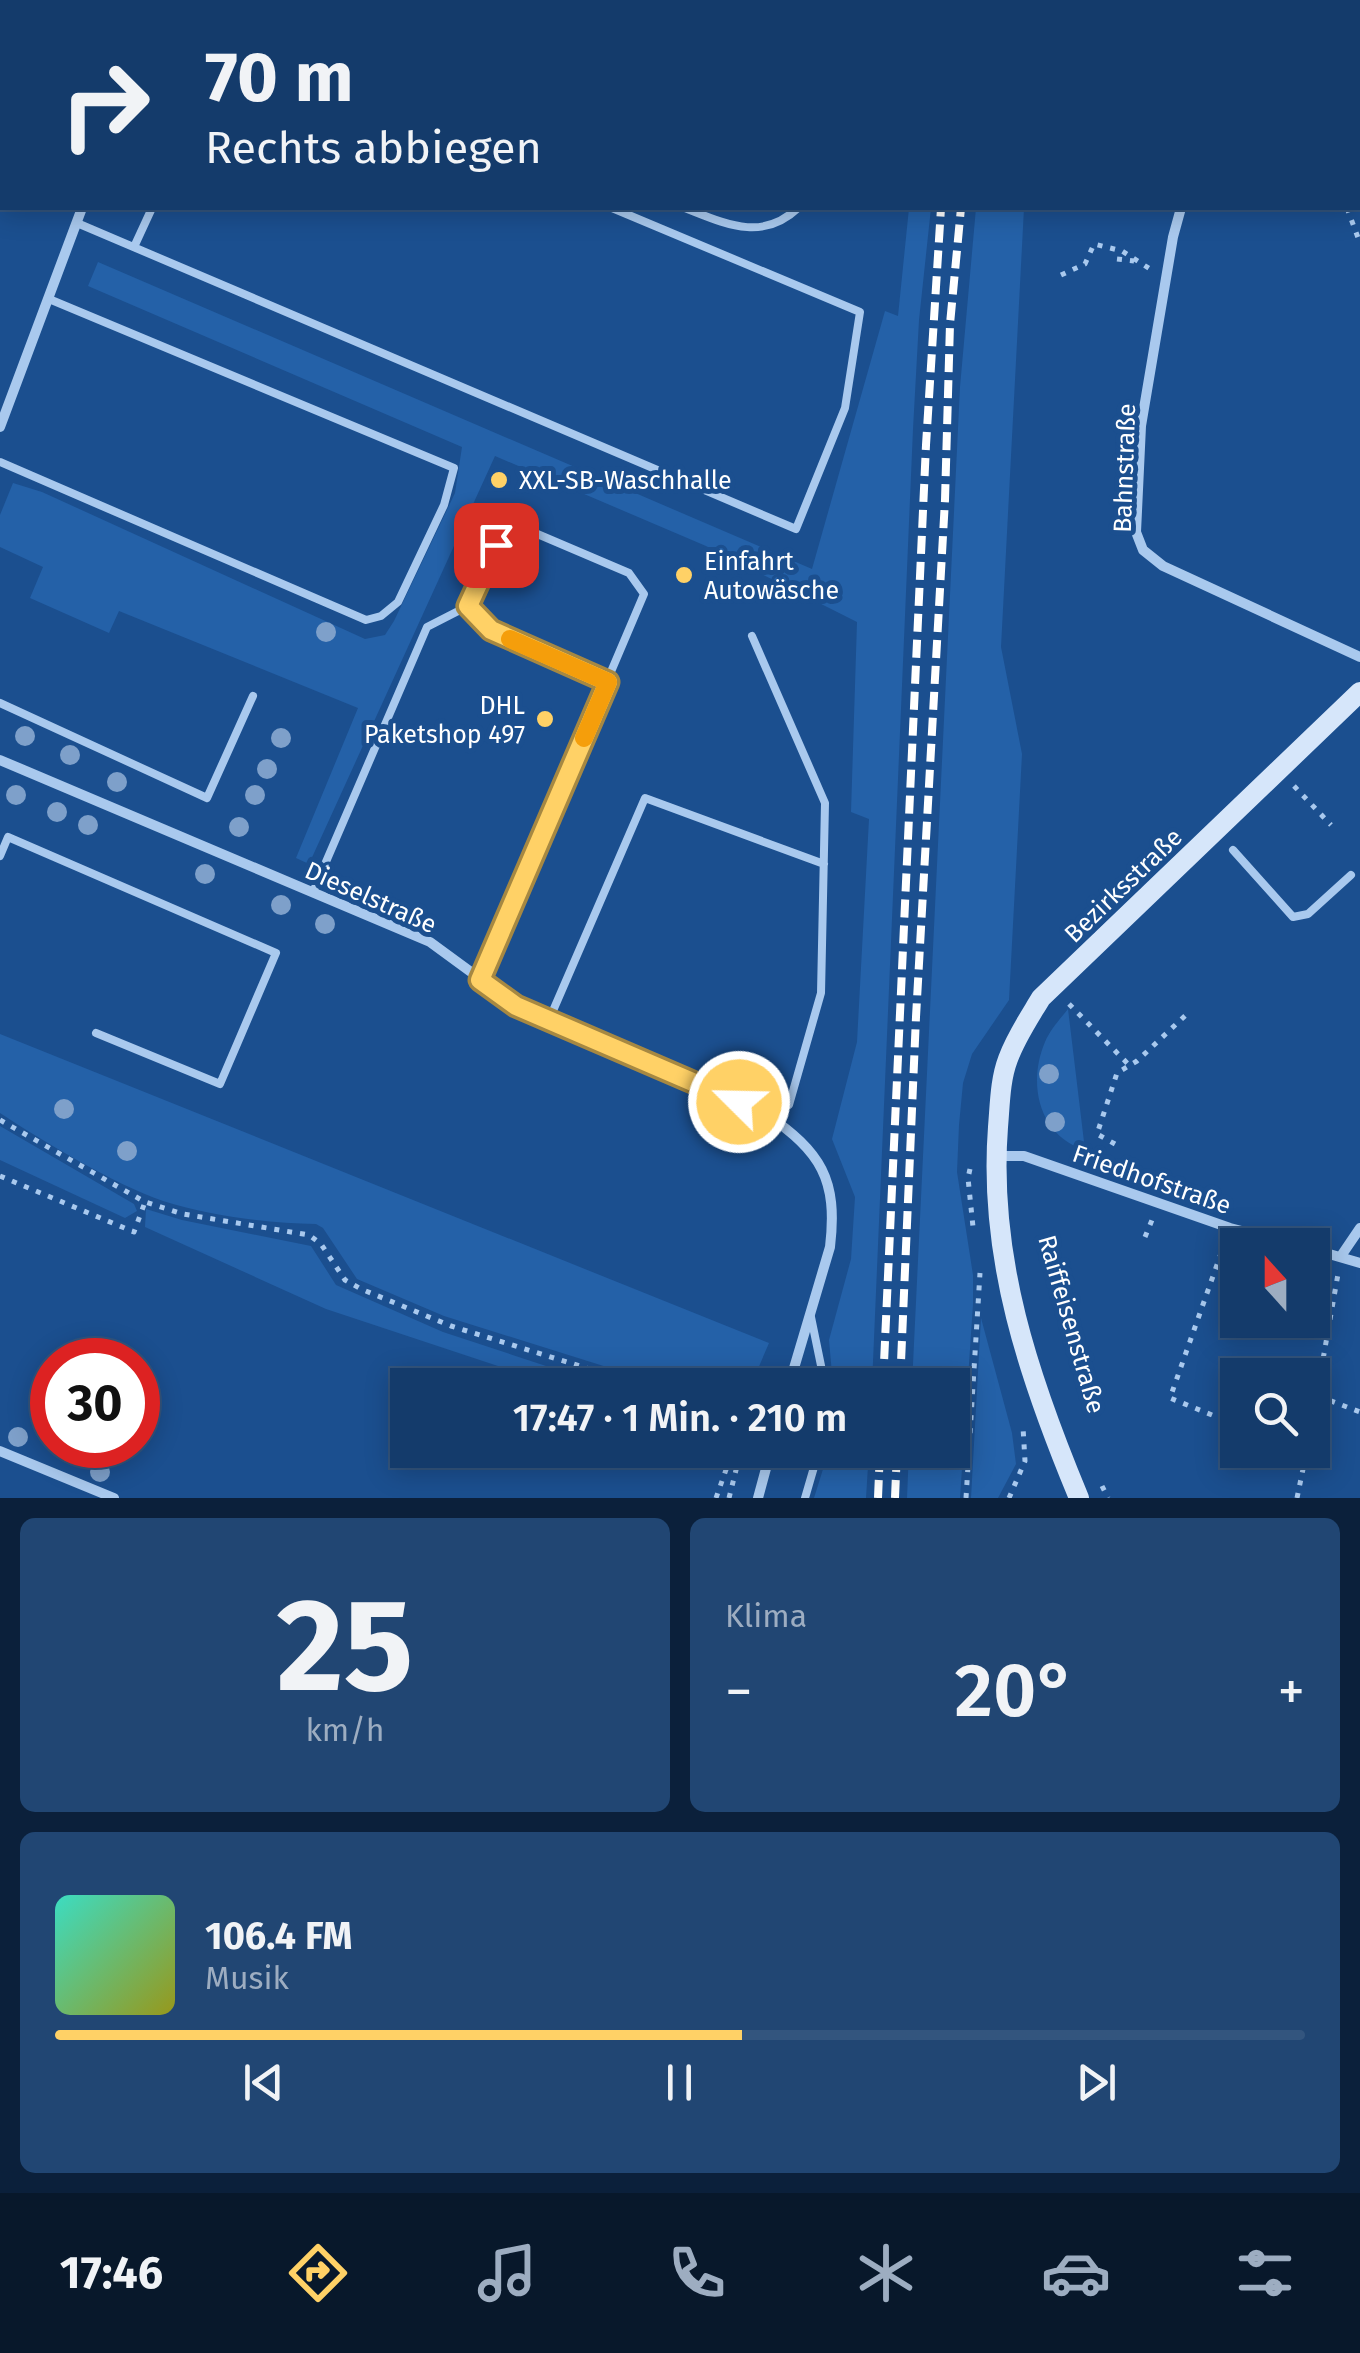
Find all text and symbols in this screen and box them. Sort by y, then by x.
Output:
text: 70 m [205,36,354,120]
icon: right [40,40,170,170]
text: Rechts abbiegen [205,121,542,175]
street label: Bahnstraße [1108,403,1142,533]
place label: XXL-SB-Waschhalle [519,466,732,496]
marker: XXL-SB-Waschhalle [488,469,510,491]
pin [454,503,539,588]
icon: arrive [469,518,524,573]
place label: Einfahrt Autowäsche [704,547,839,606]
marker: Einfahrt Autowäsche [673,564,695,586]
place label: DHL Paketshop 497 [364,691,525,750]
marker: DHL Paketshop 497 [534,708,556,730]
street label: Bezirksstraße [1059,822,1189,949]
street label: Dieselstraße [300,856,441,940]
position arrow [687,1050,791,1154]
street label: Friedhofstraße [1068,1139,1235,1221]
north arrow [1220,1228,1330,1338]
map controls [1220,1228,1330,1468]
street label: Raiffeisenstraße [1031,1232,1111,1417]
speed limit sign: 30 [30,1338,160,1468]
button: search [1220,1358,1330,1468]
text: 17:47 · 1 Min. · 210 m [513,1395,847,1441]
text: 25 [277,1568,413,1724]
text: Klima [725,1597,807,1635]
text: 20° [955,1646,1075,1736]
text: − [725,1659,753,1725]
text: + [1278,1659,1305,1725]
text: km/h [305,1711,385,1749]
text: 106.4 FM [205,1913,352,1959]
text: Musik [205,1959,289,1997]
icon: previous [236,2055,291,2110]
icon: pause [652,2055,707,2110]
icon: next [1069,2055,1124,2110]
icon: directions [283,2238,353,2308]
icon: music [472,2238,542,2308]
icon: phone [662,2238,732,2308]
icon: climate [851,2238,921,2308]
icon: car [1041,2238,1111,2308]
icon: filters [1230,2238,1300,2308]
text: 17:46 [60,2246,163,2300]

